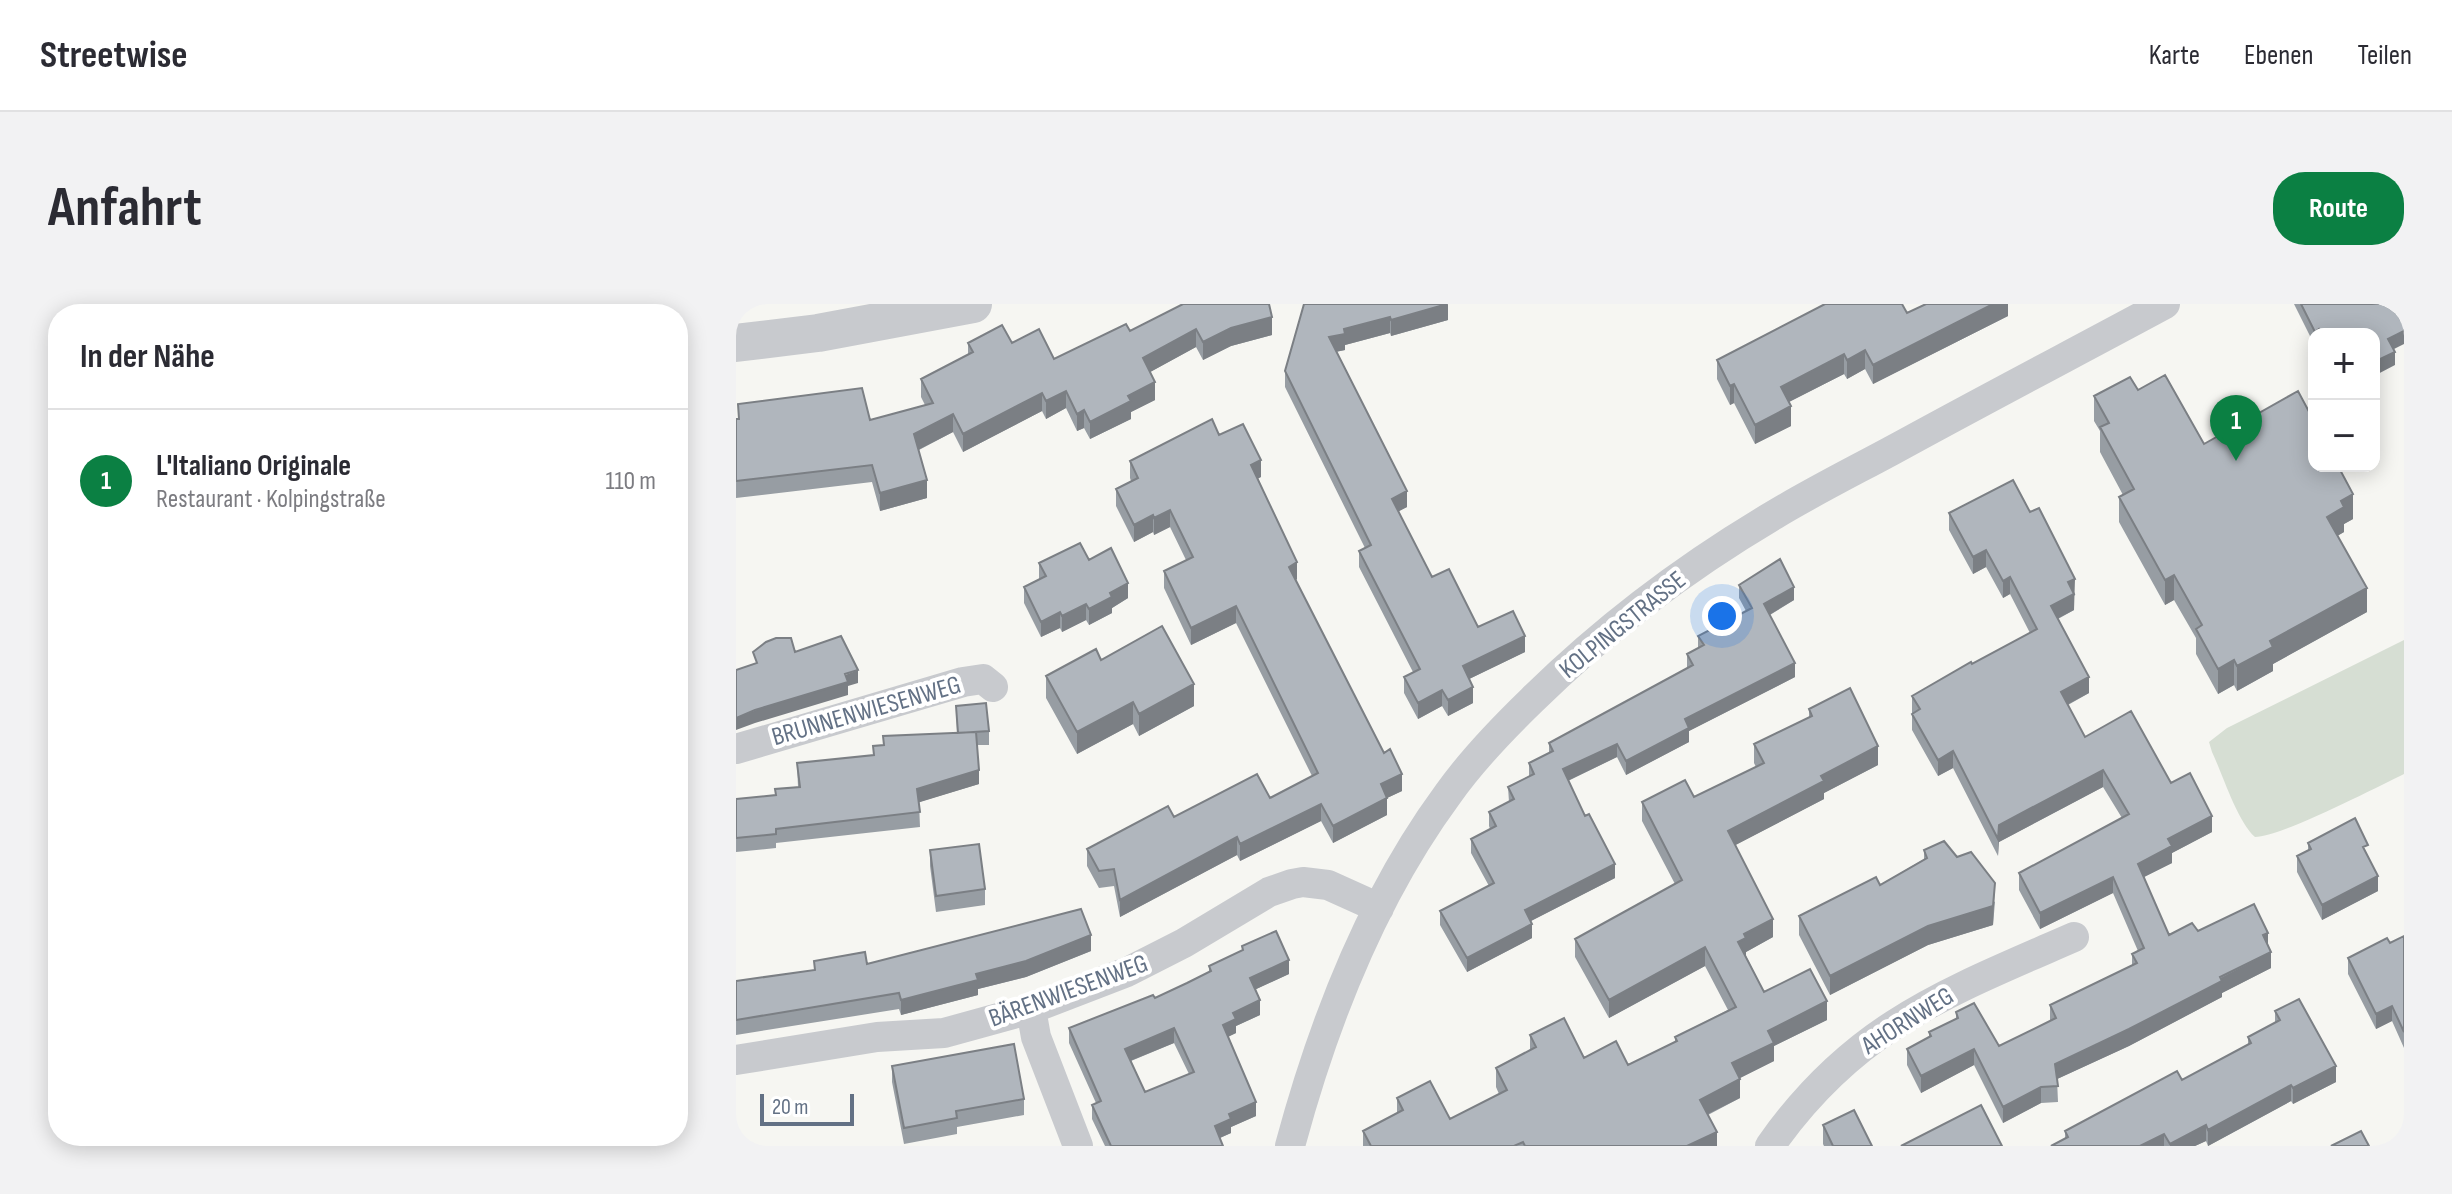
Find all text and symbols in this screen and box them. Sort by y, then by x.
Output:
text: Streetwise [40,33,188,78]
text: Karte [2149,39,2200,72]
text: Ebenen [2244,39,2314,72]
text: Teilen [2358,39,2412,72]
button: Route [2273,172,2404,245]
text: Anfahrt [48,175,202,242]
map controls [2308,328,2380,472]
button: + [2308,328,2380,400]
text: In der Nähe [80,336,215,377]
pin: 1 [2210,395,2262,461]
button: − [2308,400,2380,472]
text: L'Italiano Originale [156,448,351,484]
text: 1 [101,466,111,497]
text: 110 m [605,466,656,497]
text: Restaurant · Kolpingstraße [156,484,386,515]
street label: KOLPINGSTRASSE [1554,565,1692,685]
your location [1702,596,1742,636]
street label: BRUNNENWIESENWEG [768,670,964,753]
street label: BÄRENWIESENWEG [985,948,1152,1035]
street label: AHORNWEG [1855,981,1960,1062]
scale bar [760,1090,854,1126]
text: 20 m [772,1094,809,1121]

